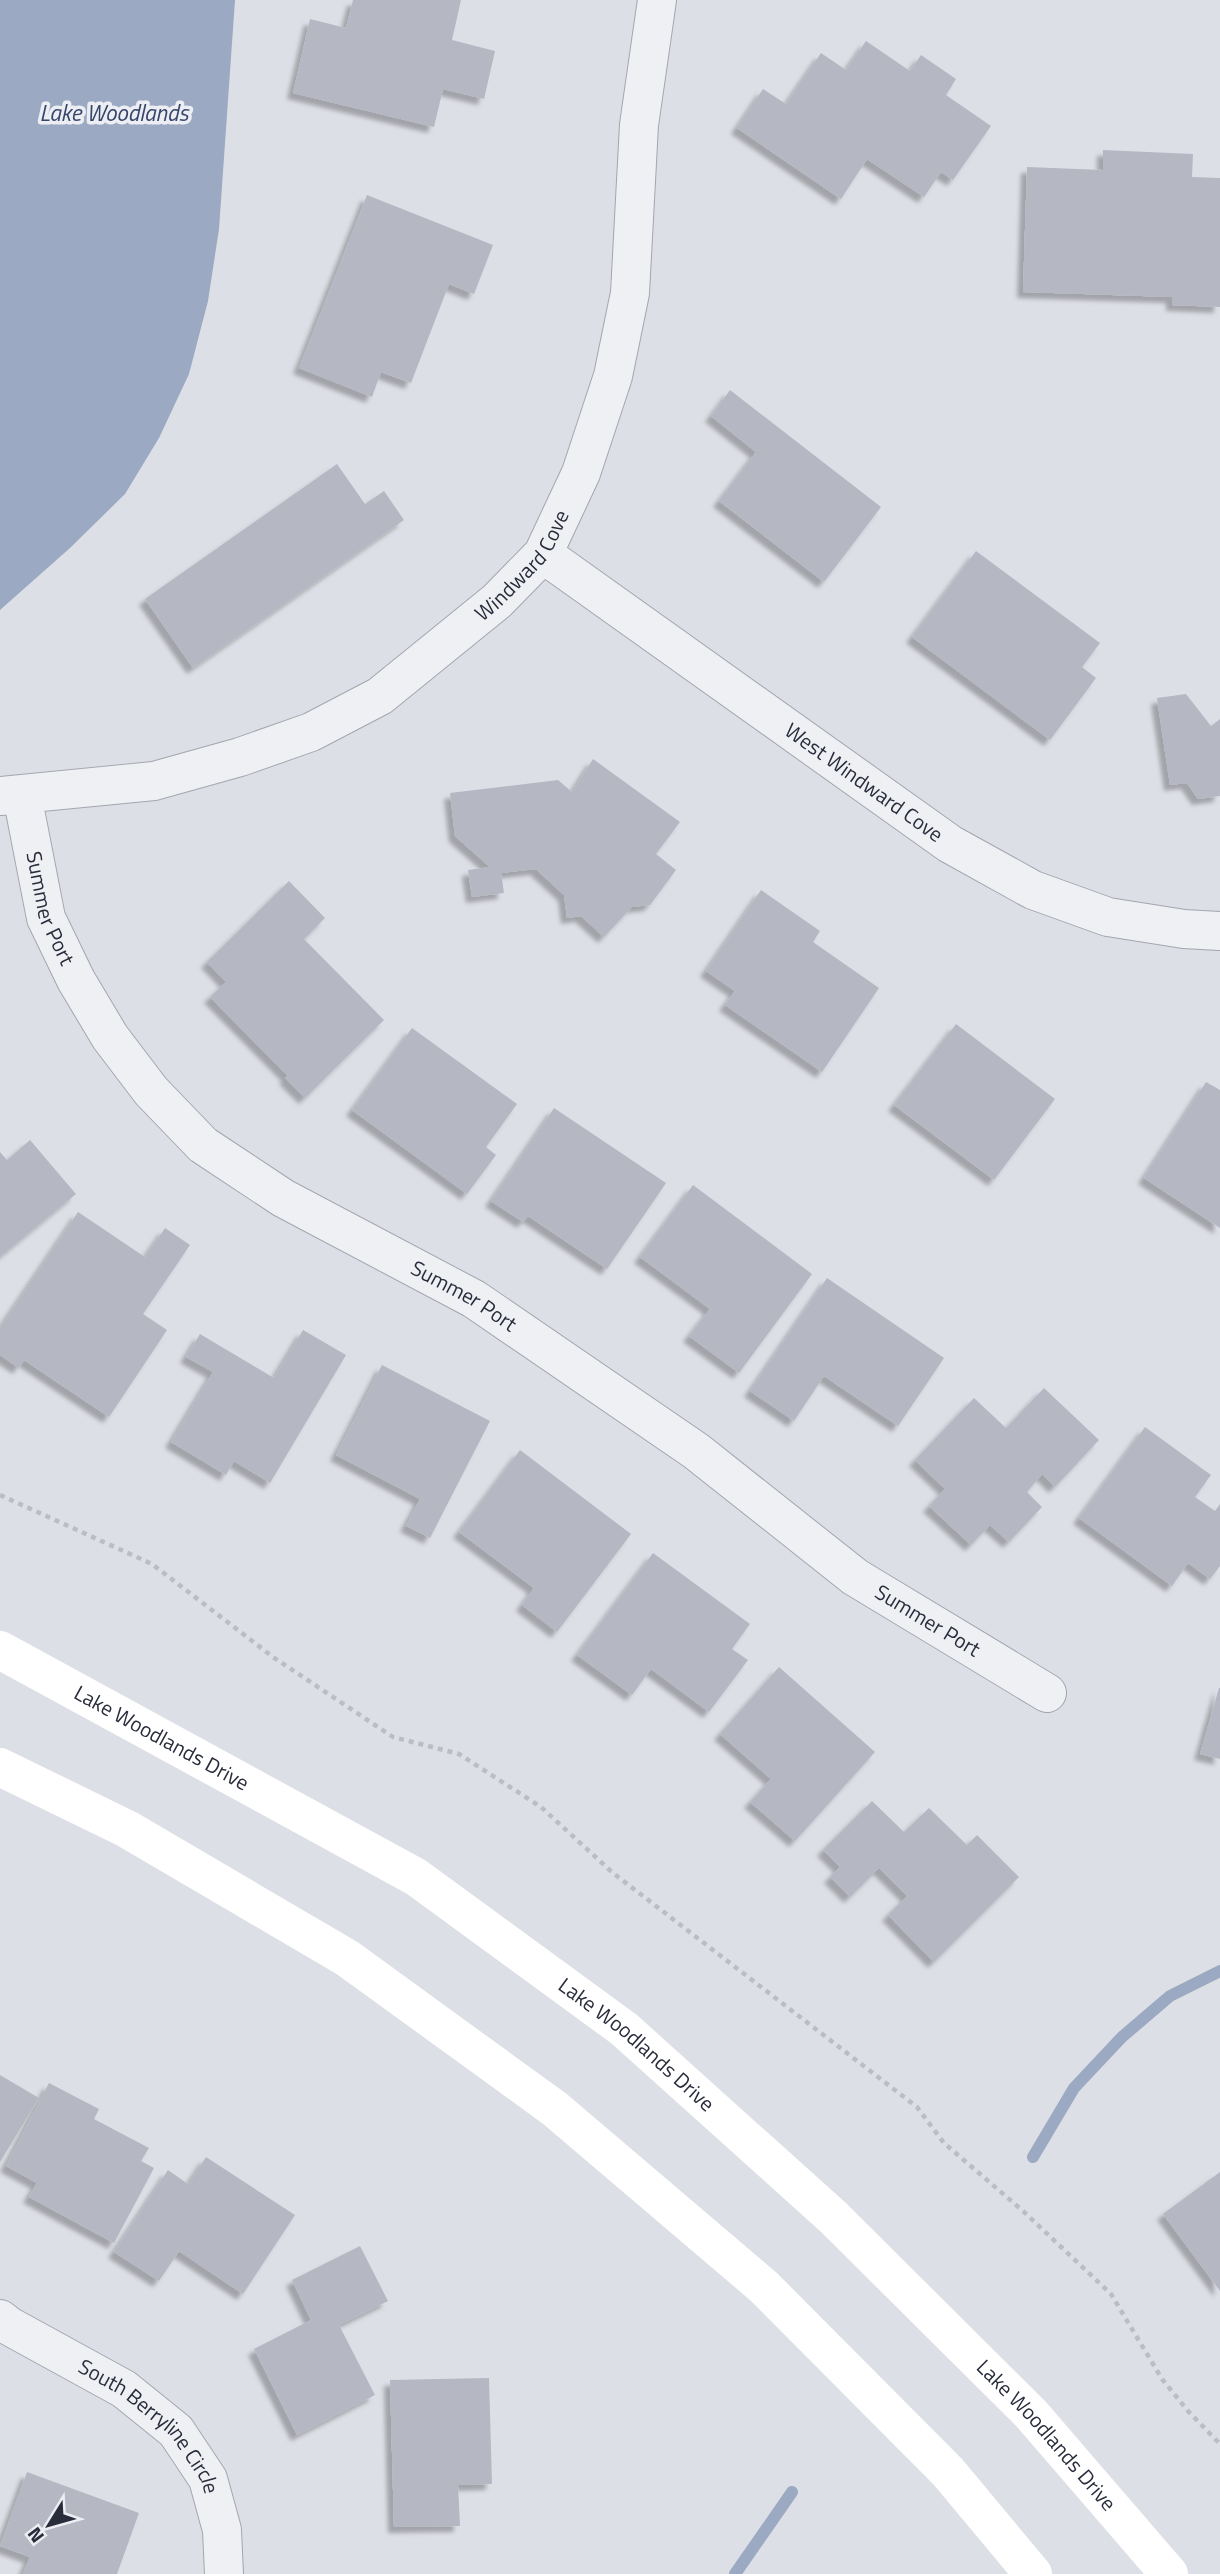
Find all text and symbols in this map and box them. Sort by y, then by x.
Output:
water label: Lake Woodlands [40,95,191,130]
street label: Windward Cove [467,504,577,628]
street label: West Windward Cove [779,714,950,849]
street label: Summer Port [18,849,84,971]
street label: Summer Port [406,1251,524,1339]
street label: Summer Port [869,1576,987,1665]
street label: Lake Woodlands Drive [69,1676,255,1798]
street label: Lake Woodlands Drive [552,1969,722,2118]
street label: South Berryline Circle [73,2350,228,2497]
street label: Lake Woodlands Drive [970,2351,1125,2517]
north arrow [14,2490,84,2560]
text: N [19,2522,51,2550]

